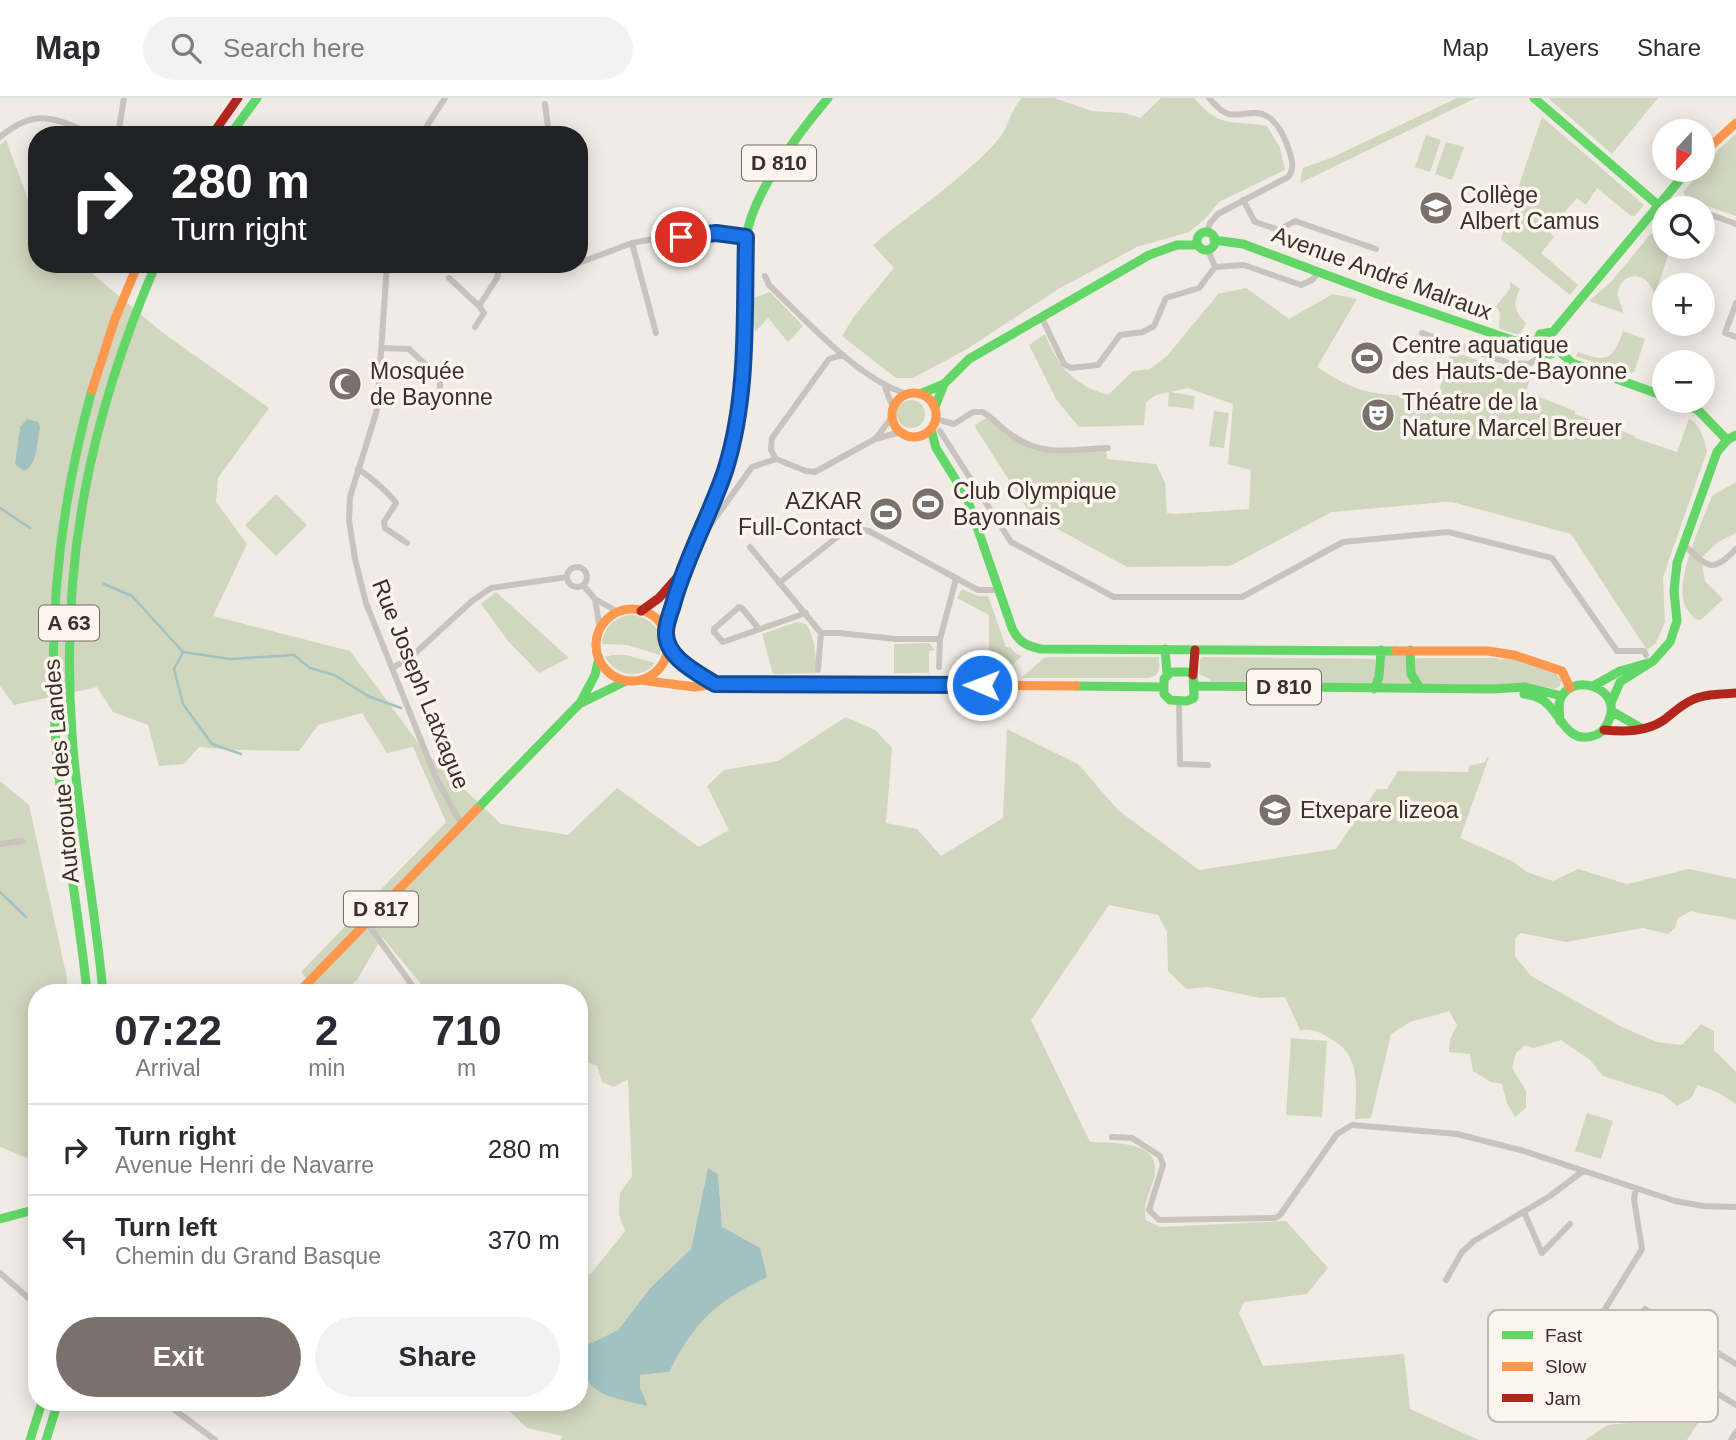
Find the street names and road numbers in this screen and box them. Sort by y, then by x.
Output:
road number: D 810 [742,146,816,180]
street label: Avenue André Malraux [1268,221,1496,325]
street label: Rue Joseph Latxague [367,575,475,793]
road number: A 63 [39,606,99,640]
street label: Autoroute des Landes [38,658,84,884]
road number: D 810 [1247,670,1321,704]
road number: D 817 [344,892,418,926]

